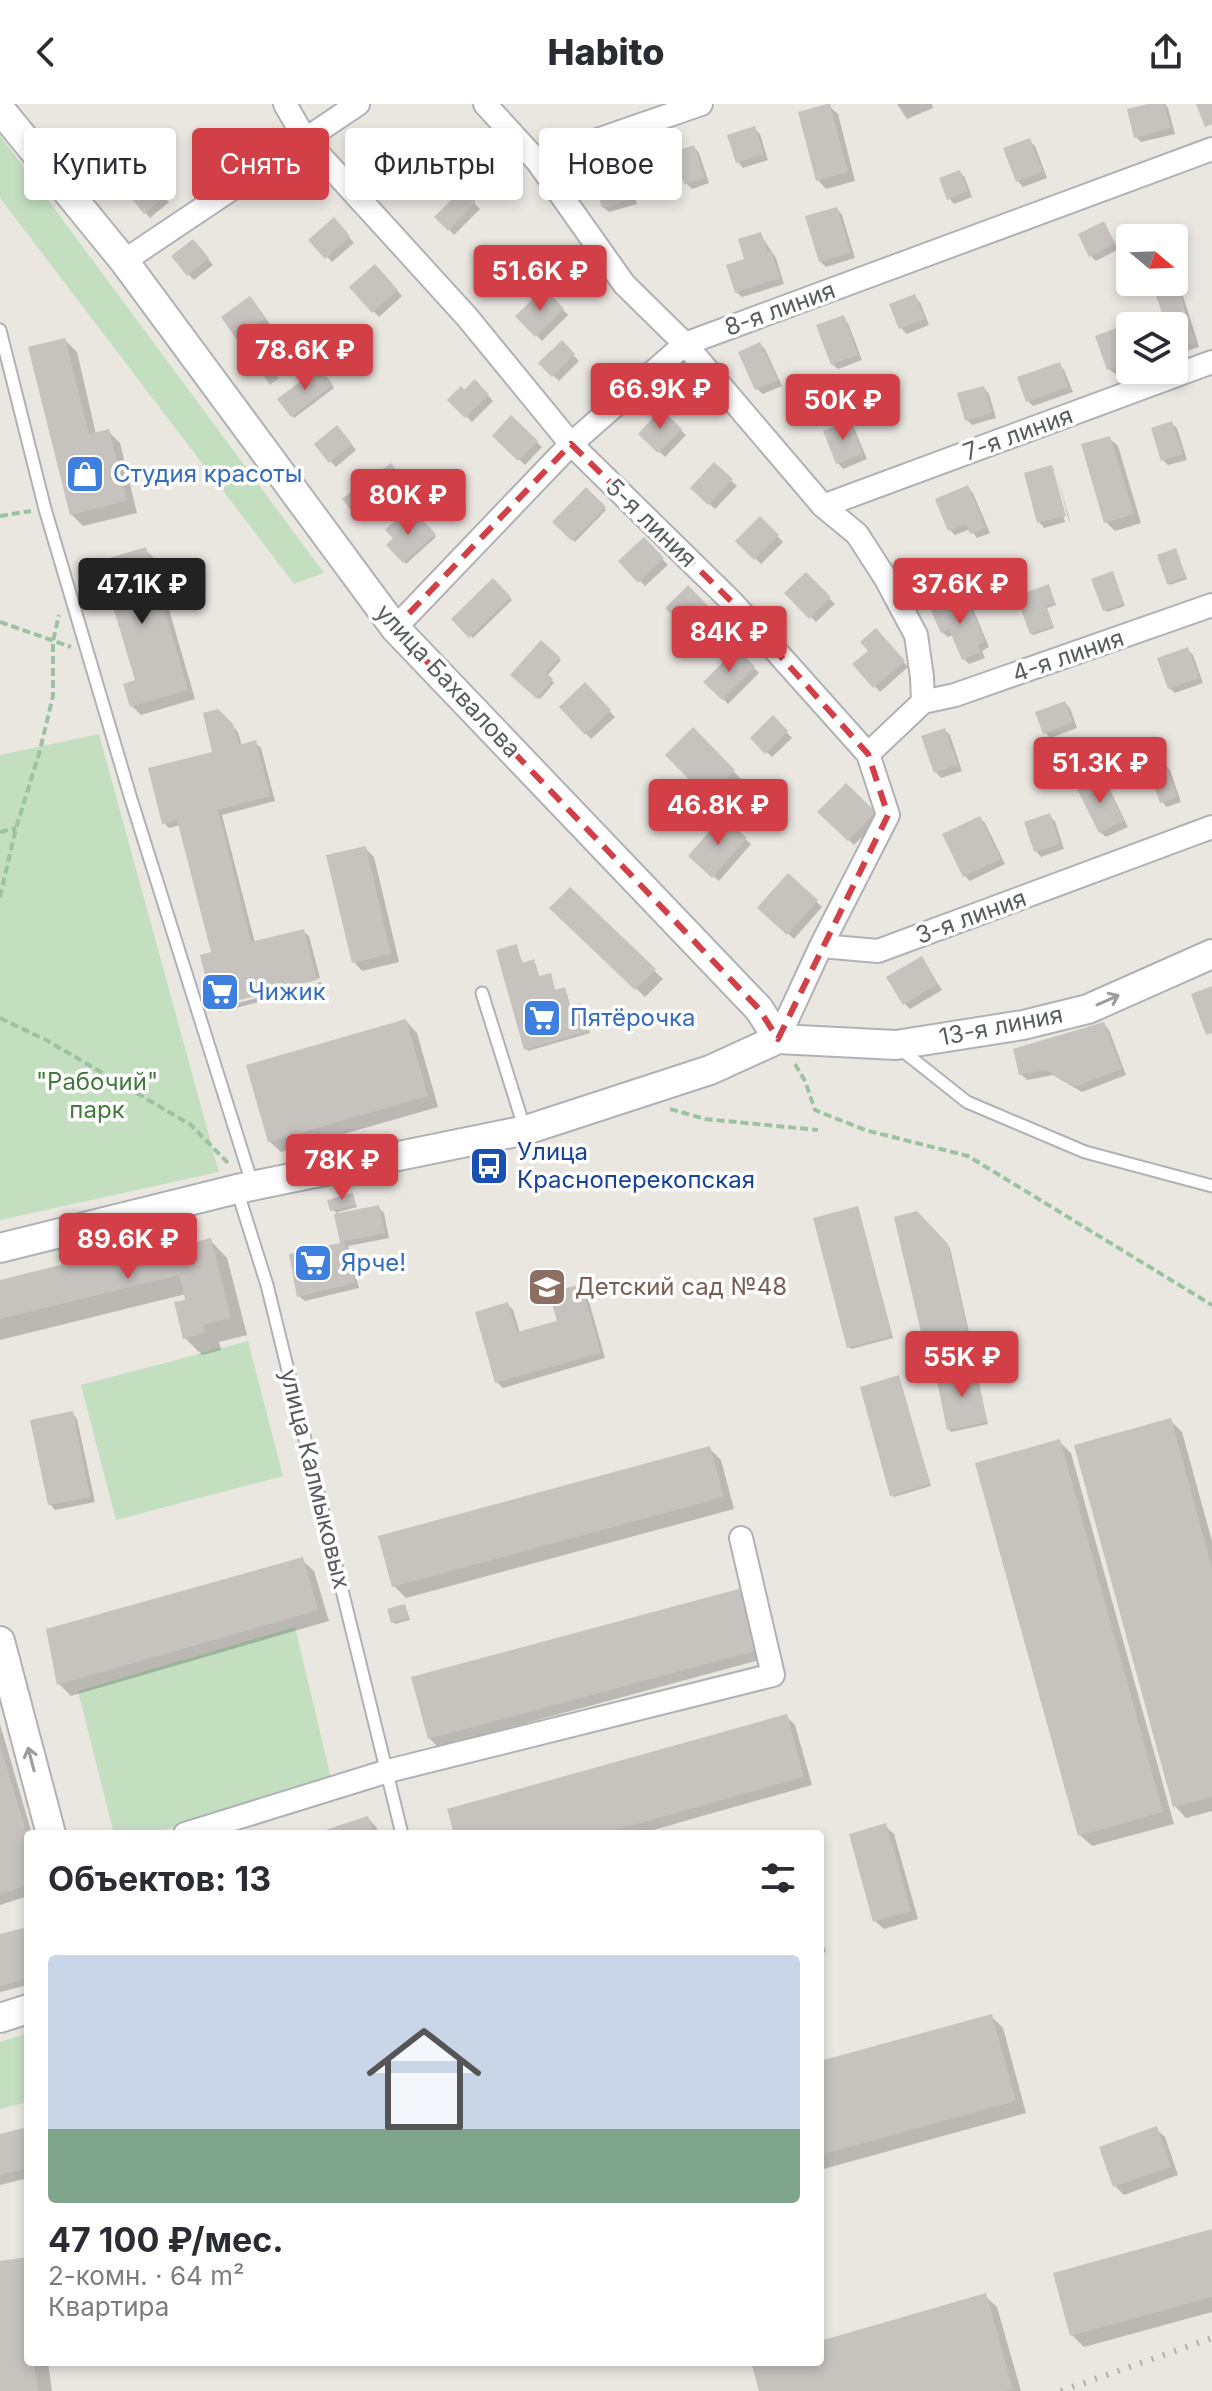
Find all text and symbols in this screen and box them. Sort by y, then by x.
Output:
icon: back [24,30,68,74]
text: Habito [548,30,664,74]
icon: share [1144,30,1188,74]
chip: Купить [24,128,176,200]
chip: Снять [192,128,329,200]
chip: Фильтры [345,128,523,200]
chip: Новое [539,128,682,200]
north arrow [1116,224,1188,296]
map controls [1116,224,1188,384]
pin: 51.6K ₽ [466,245,614,313]
text: 51.6K ₽ [492,255,588,286]
street label: 8-я линия [721,275,839,342]
button: layers [1116,312,1188,384]
pin: 78.6K ₽ [231,324,379,392]
text: 78.6K ₽ [255,334,355,365]
pin: 66.9K ₽ [586,363,734,431]
text: 66.9K ₽ [609,373,711,404]
pin: 50K ₽ [787,374,899,442]
text: 50K ₽ [804,384,882,415]
street label: 7-я линия [959,400,1077,467]
shop icon: Студия красоты [64,453,106,495]
place label: Студия красоты [113,459,303,488]
pin: 80K ₽ [352,469,464,537]
street label: 5-я линия [600,472,703,573]
text: 80K ₽ [369,479,447,510]
pin: 47.1K ₽ [68,558,216,626]
pin: 37.6K ₽ [886,558,1034,626]
text: 47.1K ₽ [96,568,188,599]
text: 37.6K ₽ [911,568,1009,599]
street label: улица Бахвалова [370,598,527,763]
pin: 84K ₽ [673,606,785,674]
text: 84K ₽ [690,616,768,647]
street label: 4-я линия [1008,623,1128,688]
pin: 51.3K ₽ [1026,737,1174,805]
text: 51.3K ₽ [1052,747,1148,778]
pin: 46.8K ₽ [644,779,792,847]
text: 46.8K ₽ [667,789,769,820]
street label: 3-я линия [912,883,1030,950]
supermarket icon: Чижик [199,971,241,1013]
place label: Чижик [248,977,326,1006]
one-way arrow [1096,992,1120,1007]
supermarket icon: Пятёрочка [521,997,563,1039]
street label: 13-я линия [937,999,1065,1052]
place label: Пятёрочка [570,1003,696,1032]
park label: "Рабочий" парк [36,1067,158,1124]
pin: 78K ₽ [286,1134,398,1202]
place label: Улица Красноперекопская [517,1137,755,1194]
text: 78K ₽ [304,1144,380,1175]
bus stop icon: Улица Красноперекопская [468,1145,510,1187]
pin: 89.6K ₽ [54,1213,202,1281]
text: 89.6K ₽ [77,1223,179,1254]
supermarket icon: Ярче! [292,1242,334,1284]
place label: Ярче! [341,1248,406,1277]
school or university icon: Детский сад №48 [526,1266,568,1308]
place label: Детский сад №48 [575,1272,787,1301]
pin: 55K ₽ [906,1331,1018,1399]
text: 55K ₽ [923,1341,1001,1372]
street label: улица Калмыковых [274,1366,357,1592]
one-way arrow [23,1746,38,1772]
icon: filters [756,1856,800,1900]
text: Объектов: 13 [48,1858,271,1899]
icon: home [352,2007,496,2151]
text: 47 100 ₽/мес. [48,2219,284,2260]
text: 2-комн. · 64 m² [48,2260,244,2291]
text: Квартира [48,2291,169,2322]

